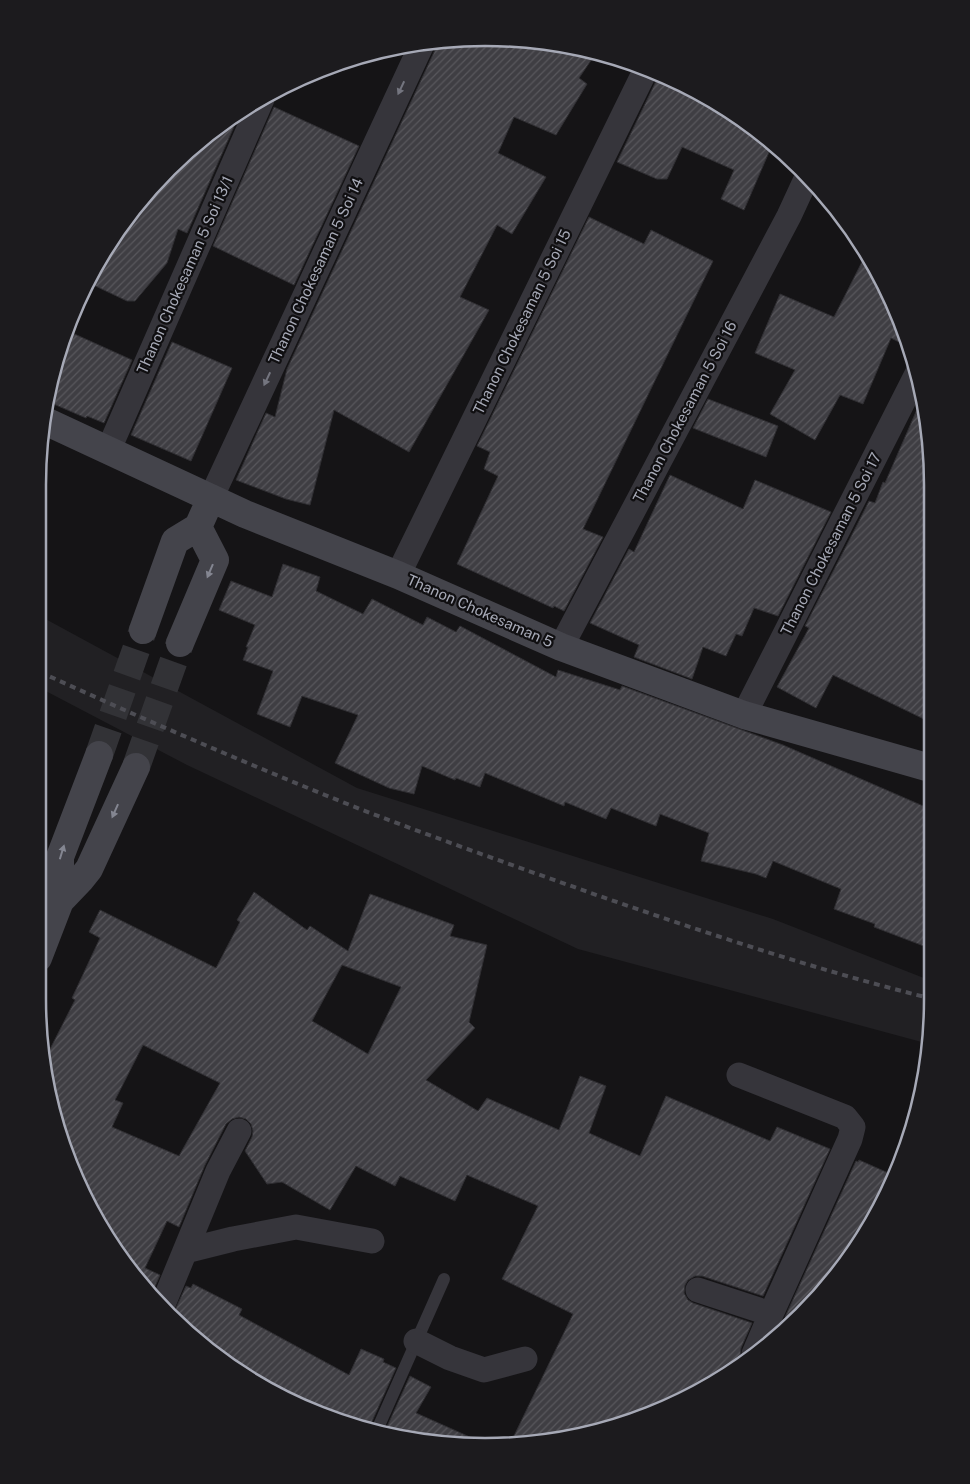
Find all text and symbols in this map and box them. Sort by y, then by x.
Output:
one-way arrow [397,81,405,95]
street label: Thanon Chokesaman 5 Soi 13/1 [133,173,236,376]
street label: Thanon Chokesaman 5 Soi 14 [265,175,366,367]
street label: Thanon Chokesaman 5 Soi 15 [469,227,574,417]
street label: Thanon Chokesaman 5 Soi 16 [629,318,740,505]
one-way arrow [262,371,271,386]
street label: Thanon Chokesaman 5 Soi 17 [777,449,884,638]
one-way arrow [206,564,214,578]
street label: Thanon Chokesaman 5 [404,571,556,651]
one-way arrow [111,804,119,818]
one-way arrow [58,845,66,860]

